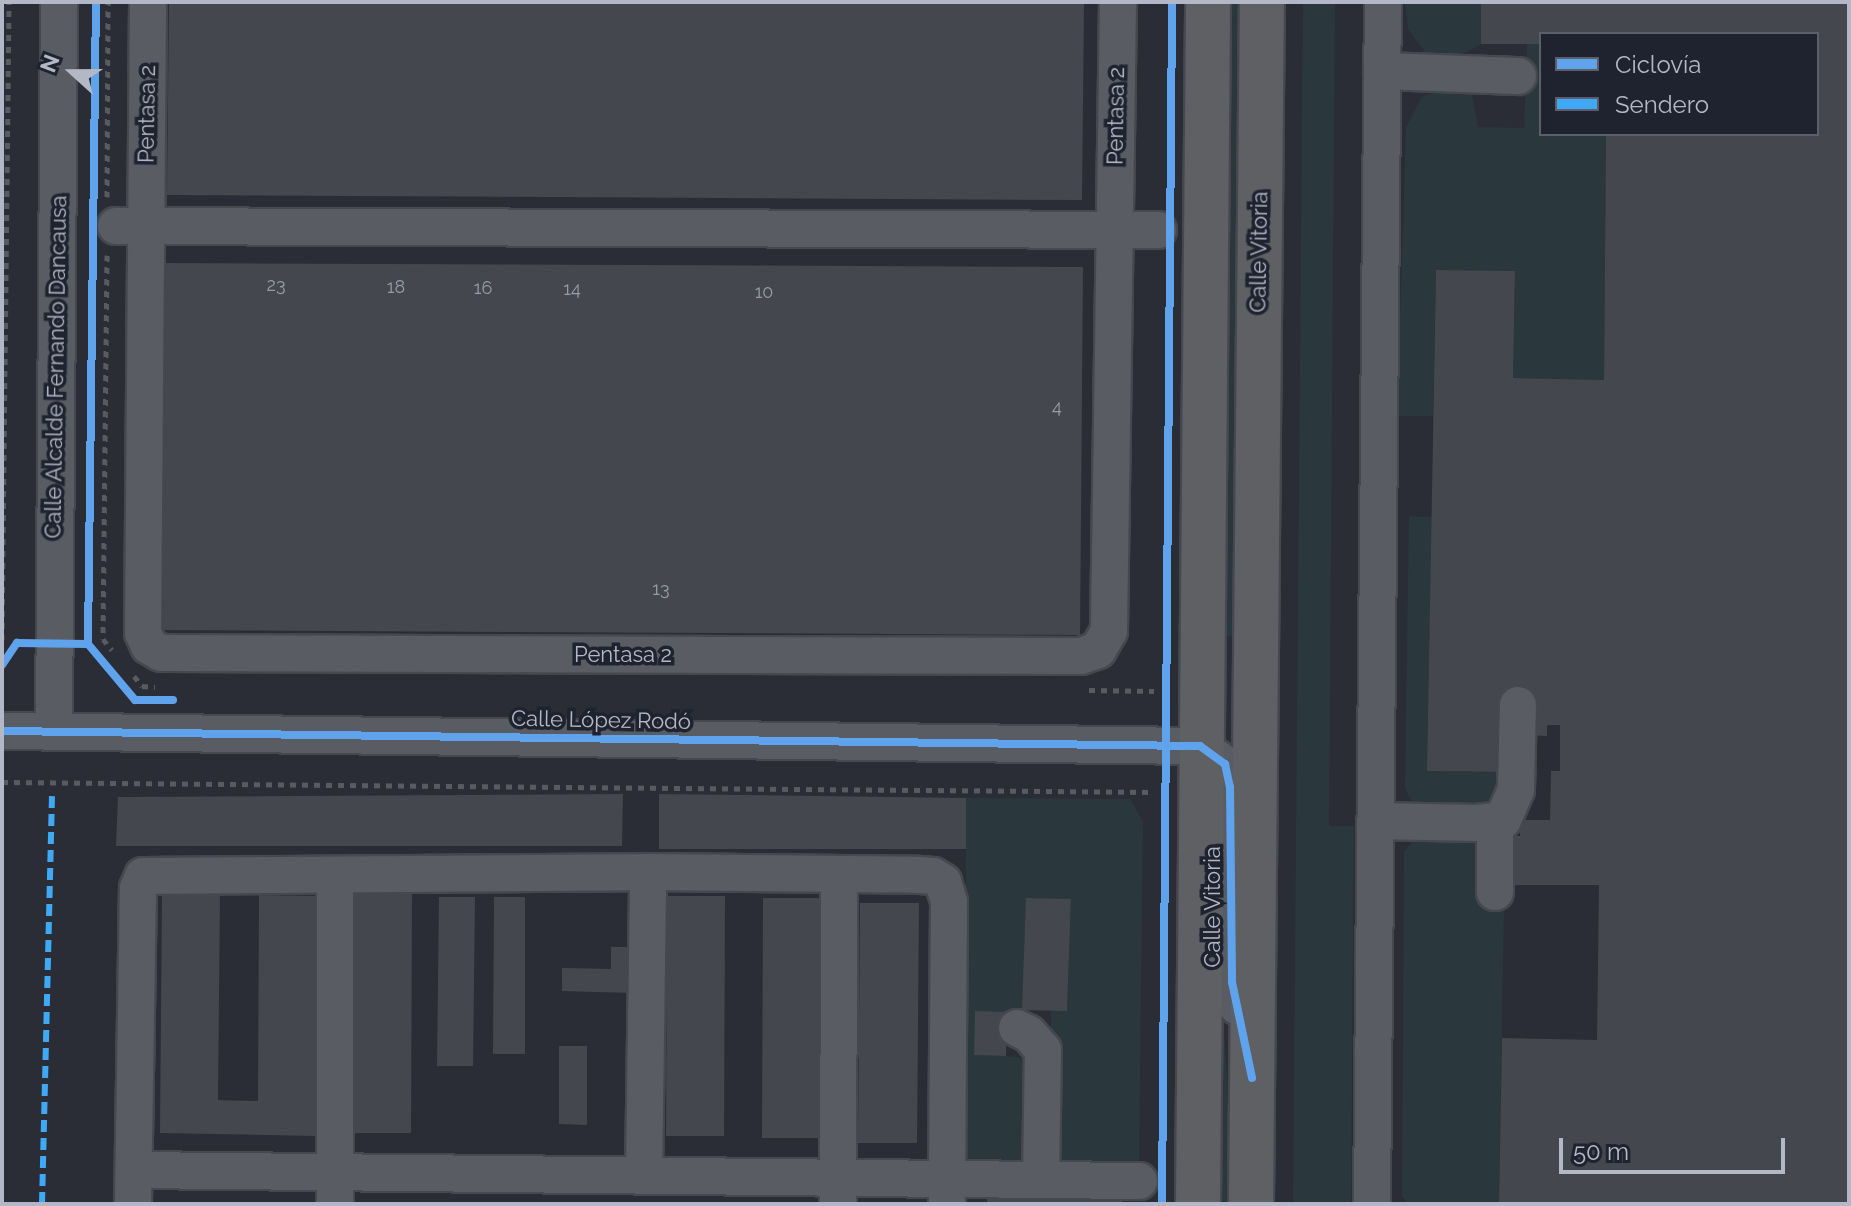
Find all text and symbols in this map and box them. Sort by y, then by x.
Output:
north arrow [32,32,112,112]
legend [1539,32,1819,136]
text: Ciclovía [1615,50,1701,79]
text: N [34,51,65,76]
street label: Pentasa 2 [133,65,161,163]
street label: Pentasa 2 [1102,67,1130,165]
text: Sendero [1615,90,1709,119]
street label: Calle Vitoria [1245,191,1273,313]
street label: Calle Alcalde Fernando Dancausa [40,195,72,539]
house number: 23 [267,274,285,296]
house number: 18 [387,276,405,298]
house number: 16 [474,277,492,299]
house number: 14 [563,278,581,300]
house number: 10 [755,281,773,303]
house number: 4 [1052,396,1062,418]
house number: 13 [652,578,670,600]
street label: Pentasa 2 [574,642,672,668]
street label: Calle López Rodó [511,705,691,735]
street label: Calle Vitoria [1200,846,1226,968]
scale bar [1563,1122,1789,1172]
text: 50 m [1573,1137,1629,1166]

